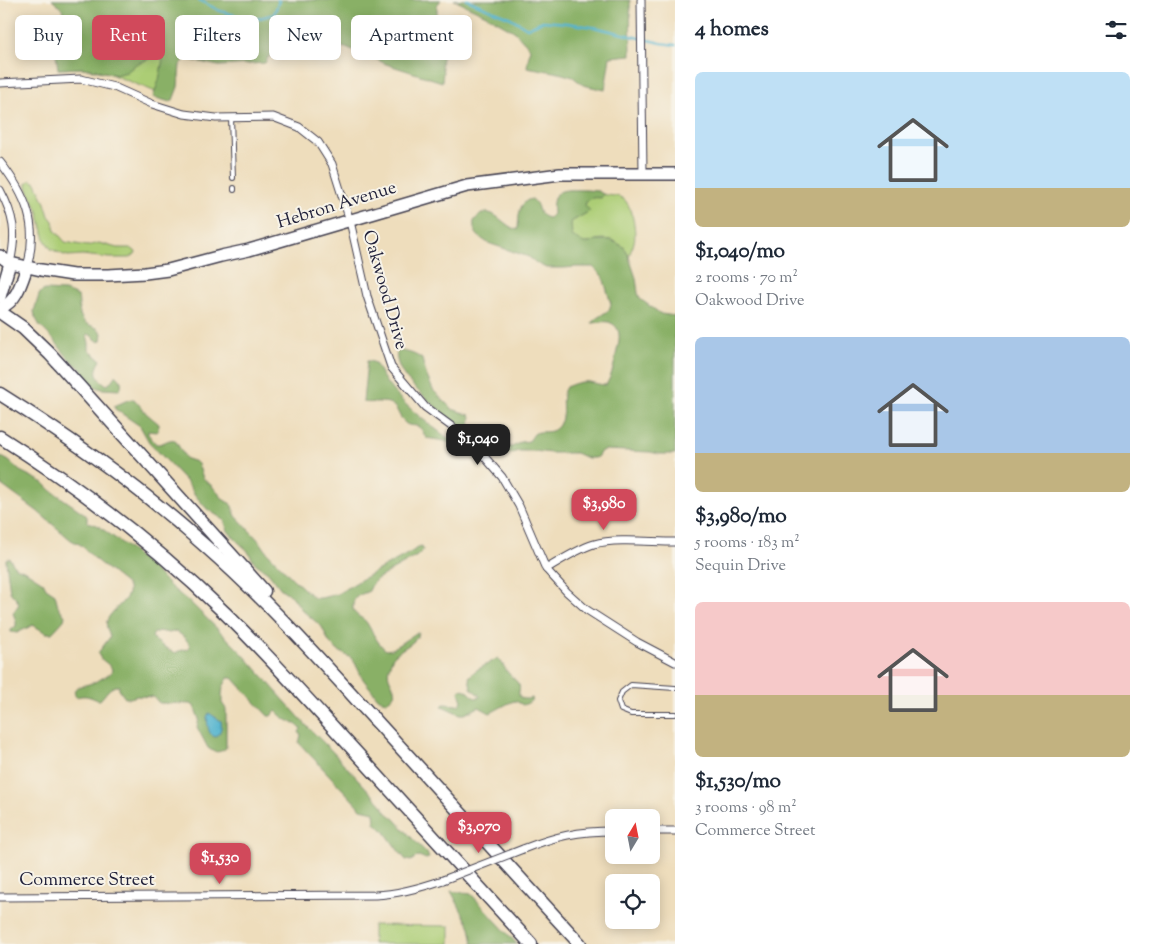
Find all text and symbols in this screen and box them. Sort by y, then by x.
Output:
chip: Buy [15,15,82,60]
chip: Rent [92,15,165,60]
chip: Filters [175,15,259,60]
chip: New [269,15,341,60]
chip: Apartment [351,15,472,60]
text: 4 homes [695,15,769,45]
icon: filters [1102,16,1130,44]
icon: home [868,105,958,195]
street label: Hebron Avenue [274,176,400,236]
street label: Oakwood Drive [355,227,413,353]
text: $1,040/mo [695,237,785,267]
text: 2 rooms · 70 m² [695,267,798,290]
text: Oakwood Drive [695,290,804,313]
icon: home [868,370,958,460]
pin: $1,040 [437,424,519,466]
text: $1,040 [457,428,499,451]
pin: $3,980 [563,488,645,531]
text: $3,980 [583,493,625,516]
text: $3,980/mo [695,502,787,532]
text: 5 rooms · 183 m² [695,532,800,555]
text: Sequin Drive [695,555,786,578]
icon: home [868,635,958,725]
text: $1,530/mo [695,767,781,797]
text: 3 rooms · 98 m² [695,797,797,820]
north arrow [605,809,660,864]
map controls [605,809,660,929]
pin: $3,070 [438,812,520,854]
text: $3,070 [457,816,501,839]
text: Commerce Street [695,820,815,843]
pin: $1,530 [179,842,261,885]
text: $1,530 [201,847,239,870]
street label: Commerce Street [19,868,155,894]
button: locate [605,874,660,929]

